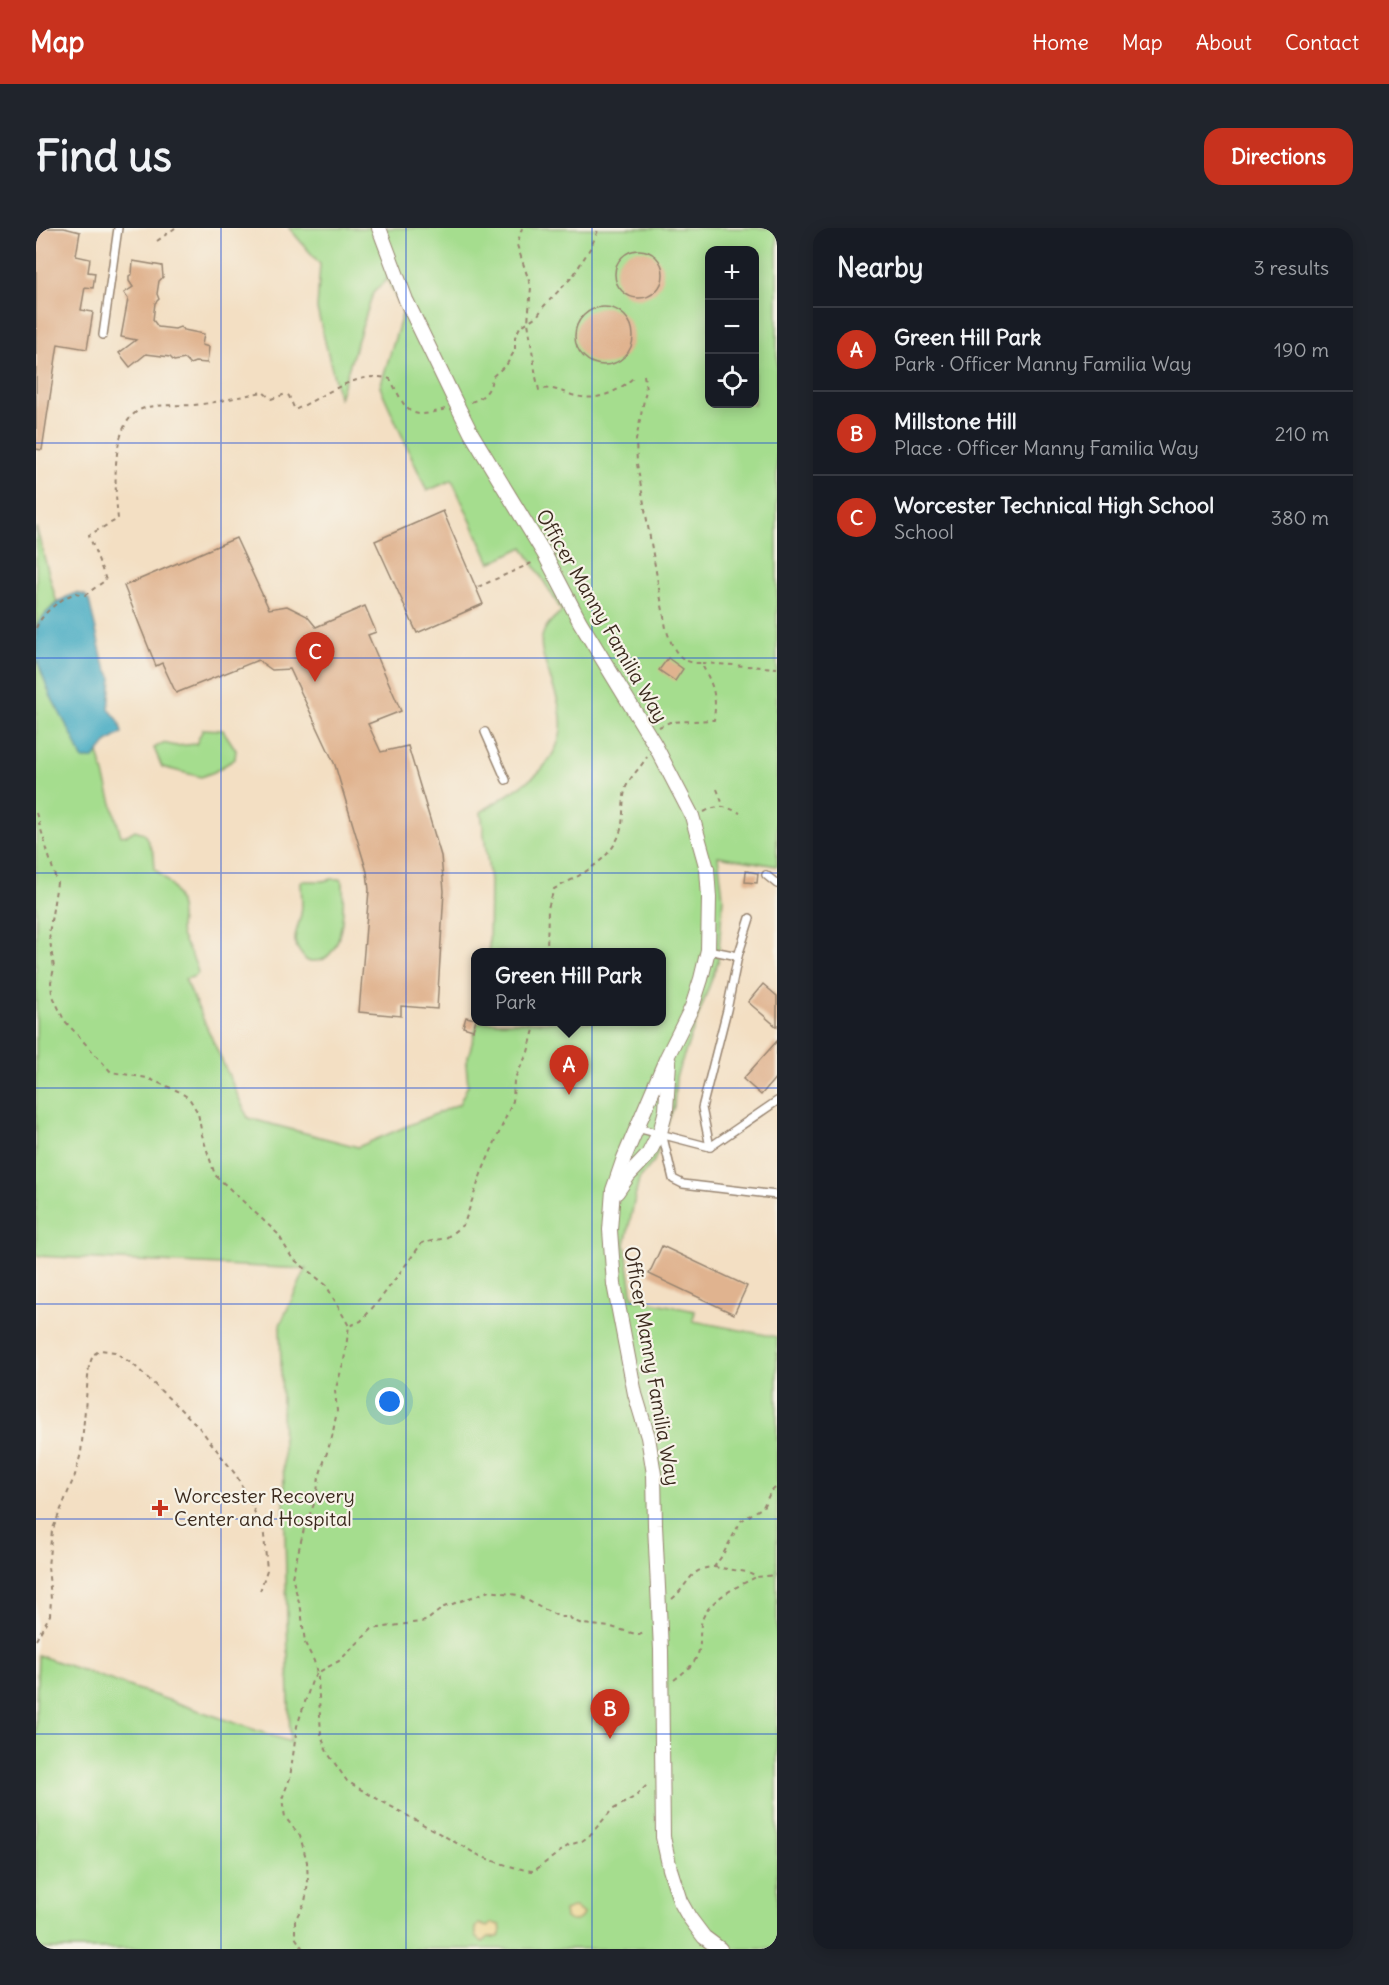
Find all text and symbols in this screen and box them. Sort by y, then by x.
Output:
text: Map [30,24,84,60]
text: Home [1032,29,1089,56]
text: Map [1122,29,1163,56]
text: About [1196,29,1252,56]
text: Contact [1285,29,1359,56]
button: Directions [1204,128,1353,185]
text: Find us [36,130,172,182]
map controls [705,246,759,408]
button: + [705,246,759,300]
text: Nearby [837,251,923,284]
text: 3 results [1253,255,1329,280]
button: − [705,300,759,354]
text: Green Hill Park [894,323,1041,351]
text: A [850,337,863,362]
text: 190 m [1274,337,1329,362]
text: Park · Officer Manny Familia Way [894,351,1192,376]
button: locate [705,354,759,408]
text: Millstone Hill [894,407,1017,435]
text: B [850,421,863,446]
text: 210 m [1275,421,1329,446]
text: Place · Officer Manny Familia Way [894,435,1199,460]
text: Worcester Technical High School [894,491,1214,519]
street label: Officer Manny Familia Way [531,505,674,727]
text: C [850,505,863,530]
text: 380 m [1271,505,1329,530]
text: School [894,519,954,544]
pin: C [296,632,334,682]
popup [471,948,666,1026]
text: Green Hill Park [495,961,642,989]
text: Park [495,989,536,1014]
pin: A [550,1046,588,1095]
street label: Officer Manny Familia Way [619,1244,686,1487]
your location [375,1387,404,1416]
place label: Worcester Recovery Center and Hospital [174,1483,355,1531]
marker: Worcester Recovery Center and Hospital [151,1499,169,1517]
pin: B [590,1690,630,1739]

